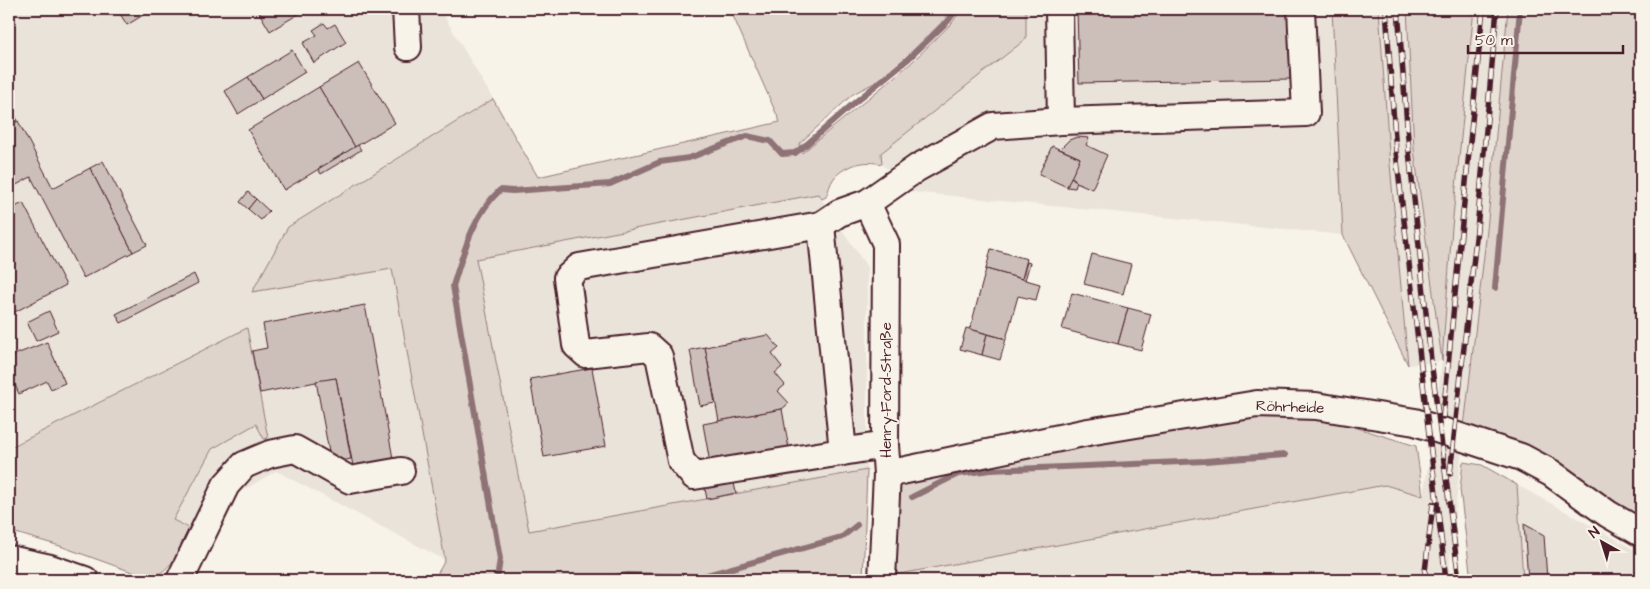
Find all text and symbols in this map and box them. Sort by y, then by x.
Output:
scale bar [1468,22,1622,54]
text: 50 m [1475,30,1513,51]
street label: Henry-Ford-Straße [876,322,898,458]
street label: Röhrheide [1255,395,1325,419]
north arrow [1578,516,1628,566]
text: N [1585,522,1604,543]

